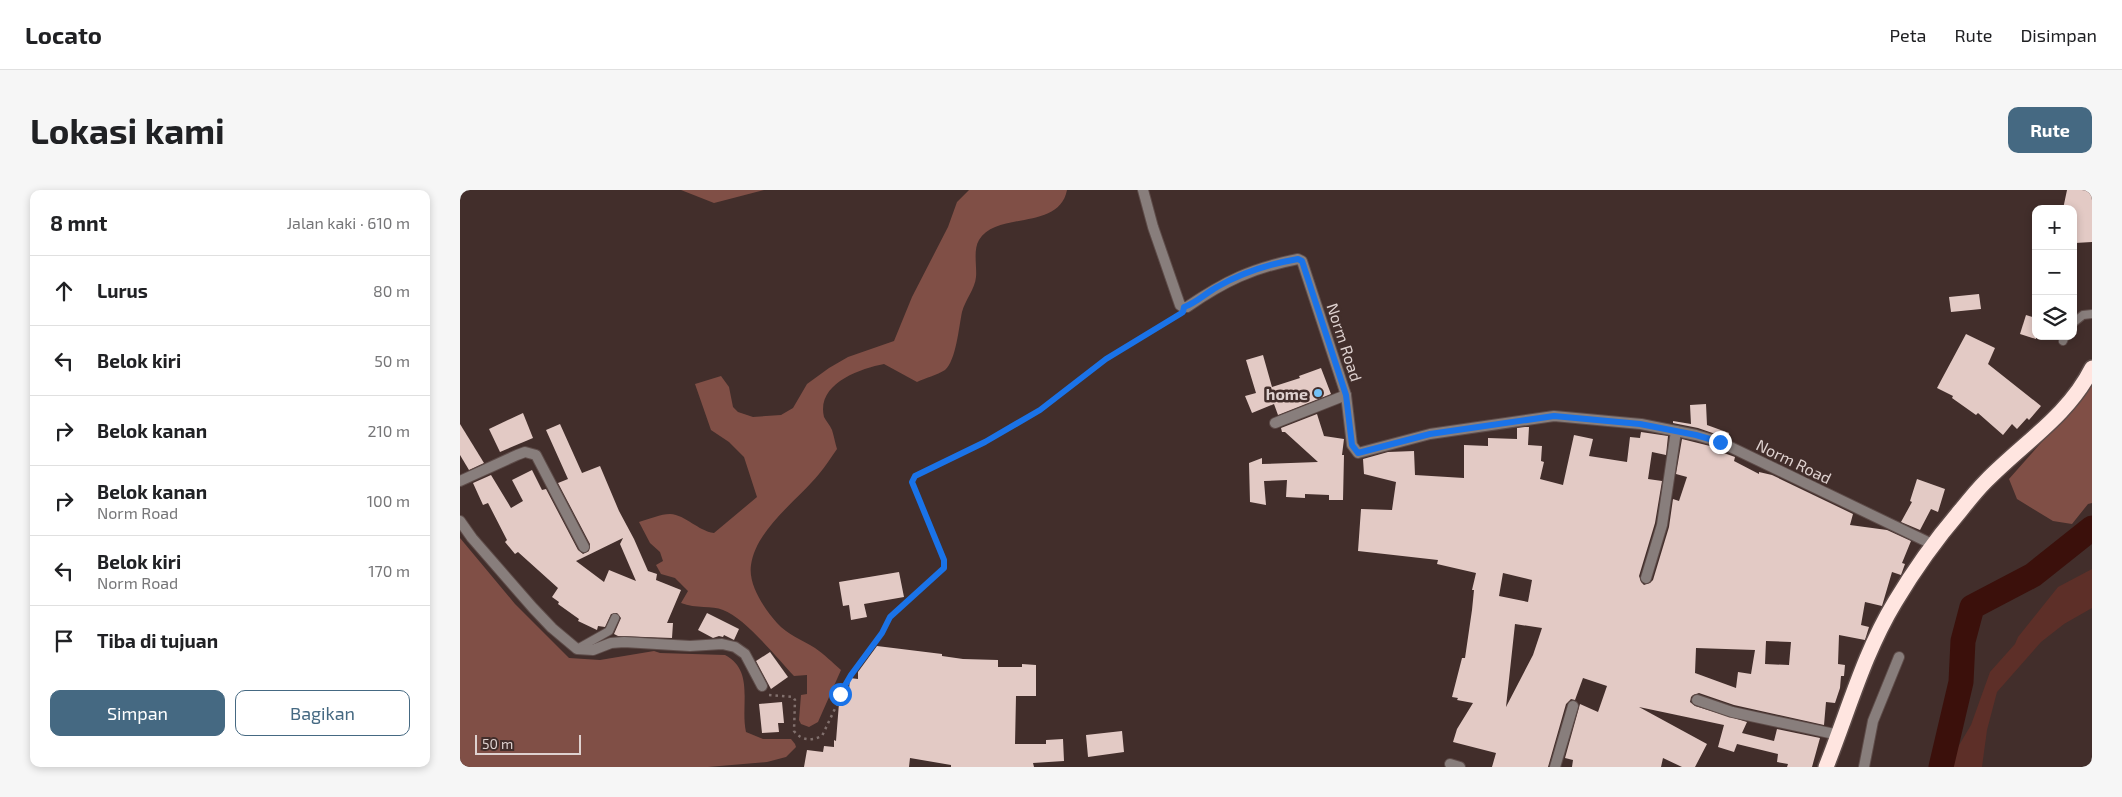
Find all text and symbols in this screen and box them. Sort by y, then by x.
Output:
text: Locato [25,20,102,49]
text: Peta [1890,24,1927,46]
text: Rute [1955,24,1992,46]
text: Disimpan [2020,24,2097,46]
button: Rute [2008,107,2092,153]
text: Lokasi kami [30,109,225,151]
map controls [2032,205,2077,340]
button: + [2032,205,2077,250]
text: 8 mnt [50,210,107,235]
text: Jalan kaki · 610 m [287,213,410,232]
button: − [2032,250,2077,295]
icon: ahead [50,277,78,305]
text: Lurus [97,279,148,302]
text: 80 m [373,281,410,300]
button: layers [2032,295,2077,340]
street label: Norm Road [1323,300,1367,384]
icon: left [50,347,78,375]
text: Belok kiri [97,349,181,372]
text: 50 m [374,351,410,370]
place label: home [1266,384,1308,403]
marker: home [1312,387,1324,399]
icon: right [50,417,78,445]
text: Belok kanan [97,419,207,442]
text: 210 m [367,421,410,440]
route end [1709,431,1732,454]
street label: Norm Road [1753,435,1835,487]
text: Belok kanan [97,480,207,503]
icon: right [50,487,78,515]
text: 100 m [367,491,410,510]
text: Norm Road [97,503,178,522]
text: Belok kiri [97,550,181,573]
icon: left [50,557,78,585]
text: 170 m [368,561,410,580]
text: Norm Road [97,573,178,592]
icon: arrive [50,627,78,655]
text: Tiba di tujuan [97,629,218,652]
route start [829,683,852,706]
button: Simpan [50,690,225,736]
button: Bagikan [235,690,410,736]
scale bar [475,732,581,755]
text: 50 m [482,735,513,752]

